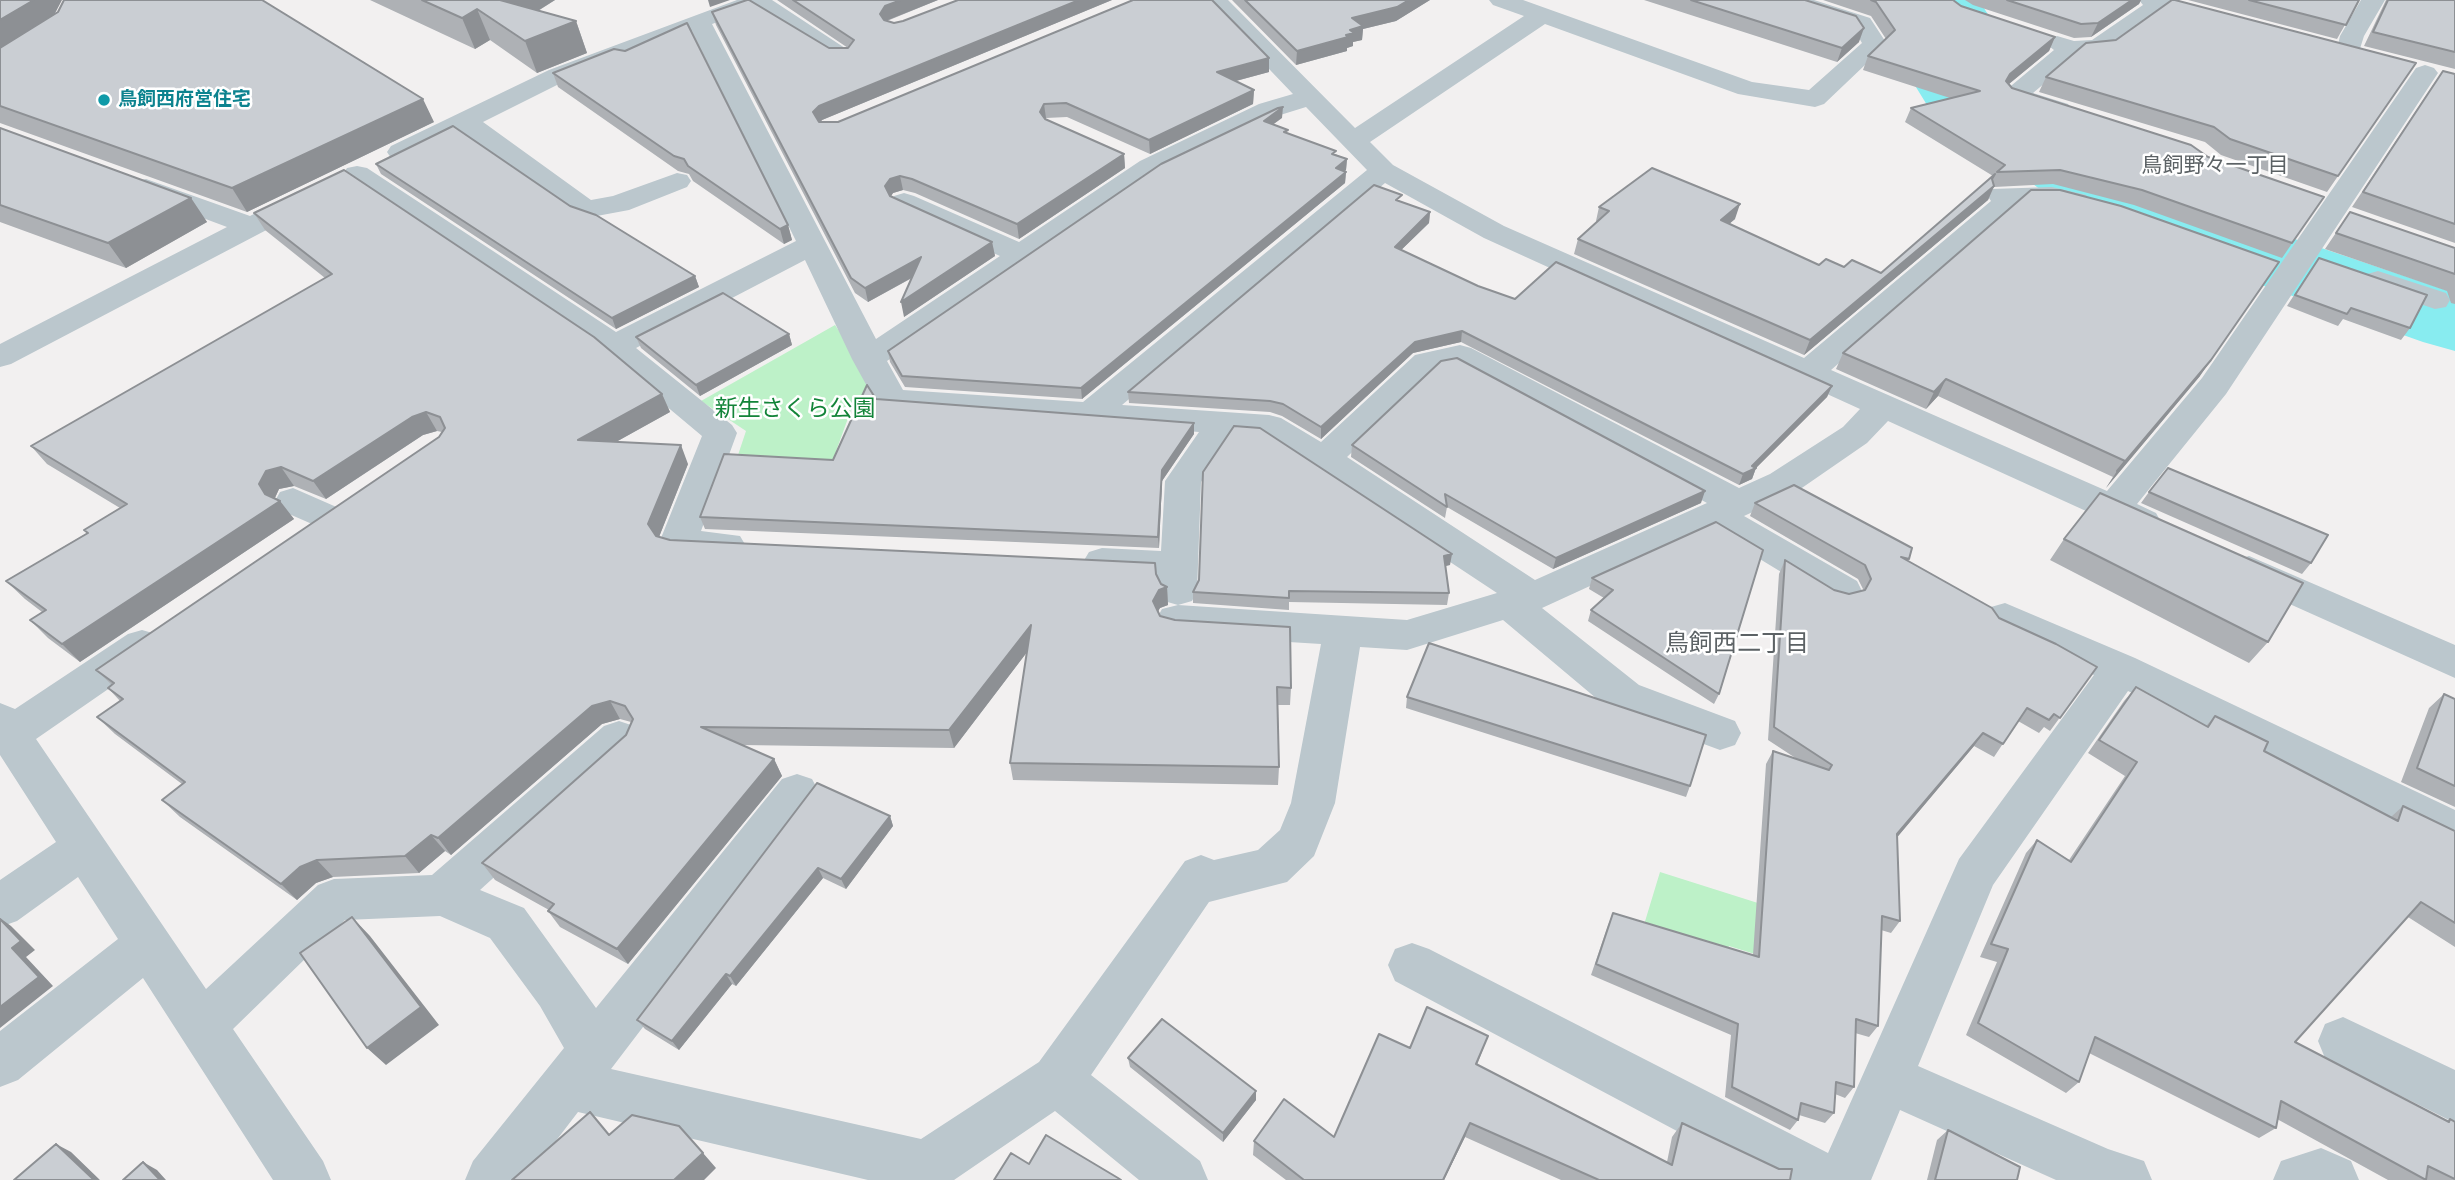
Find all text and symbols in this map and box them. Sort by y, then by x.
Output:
place label: 鳥飼西府営住宅 [118,89,251,111]
marker: 鳥飼西府営住宅 [96,92,112,108]
district label: 鳥飼野々一丁目 [2142,153,2288,179]
park label: 新生さくら公園 [715,396,875,424]
district label: 鳥飼西二丁目 [1665,630,1809,658]

